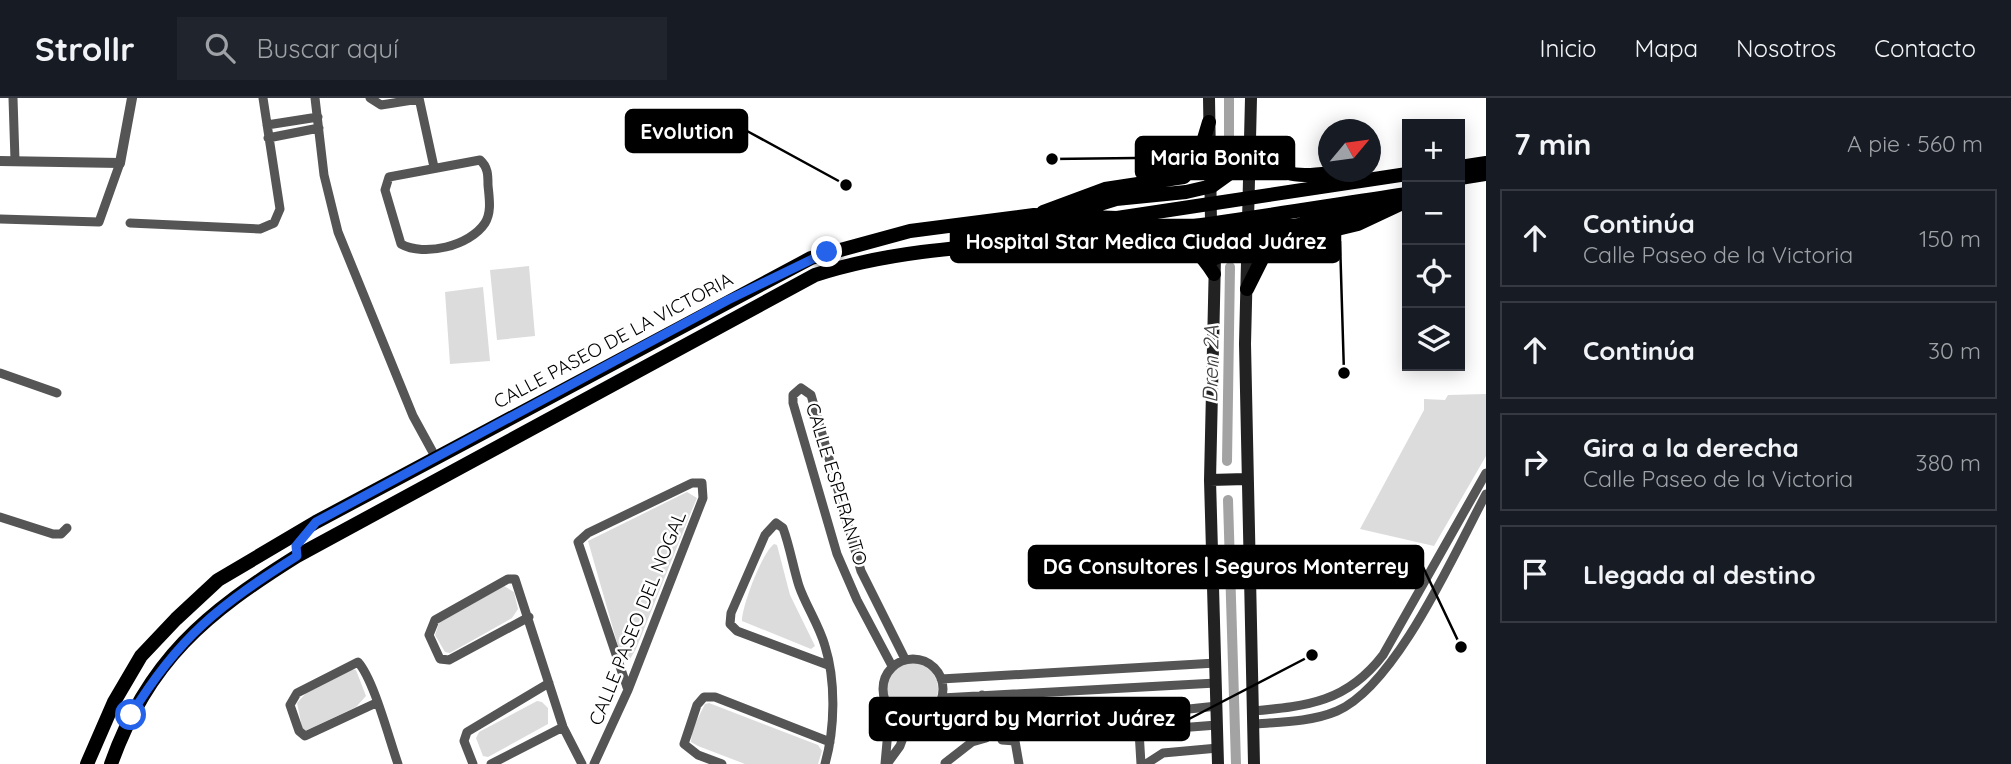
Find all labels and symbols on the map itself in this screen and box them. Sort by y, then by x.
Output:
callout: Evolution [626,110,747,152]
text: Evolution [640,118,734,144]
north arrow [1318,119,1381,182]
callout: Maria Bonita [1136,137,1294,179]
text: Maria Bonita [1150,144,1280,170]
callout: Hospital Star Medica Ciudad Juárez [951,220,1340,262]
text: Hospital Star Medica Ciudad Juárez [965,228,1327,254]
route end [811,236,842,267]
street label: CALLE PASEO DE LA VICTORIA [489,267,737,413]
water label: Dren 2A [1196,325,1224,403]
street label: CALLE ESPERANTO [801,400,873,568]
street label: CALLE PASEO DEL NOGAL [583,507,691,729]
callout: DG Consultores | Seguros Monterrey [1029,546,1423,588]
text: DG Consultores | Seguros Monterrey [1043,553,1409,579]
callout: Courtyard by Marriot Juárez [870,698,1189,740]
route start [115,699,146,730]
text: Courtyard by Marriot Juárez [885,705,1175,731]

